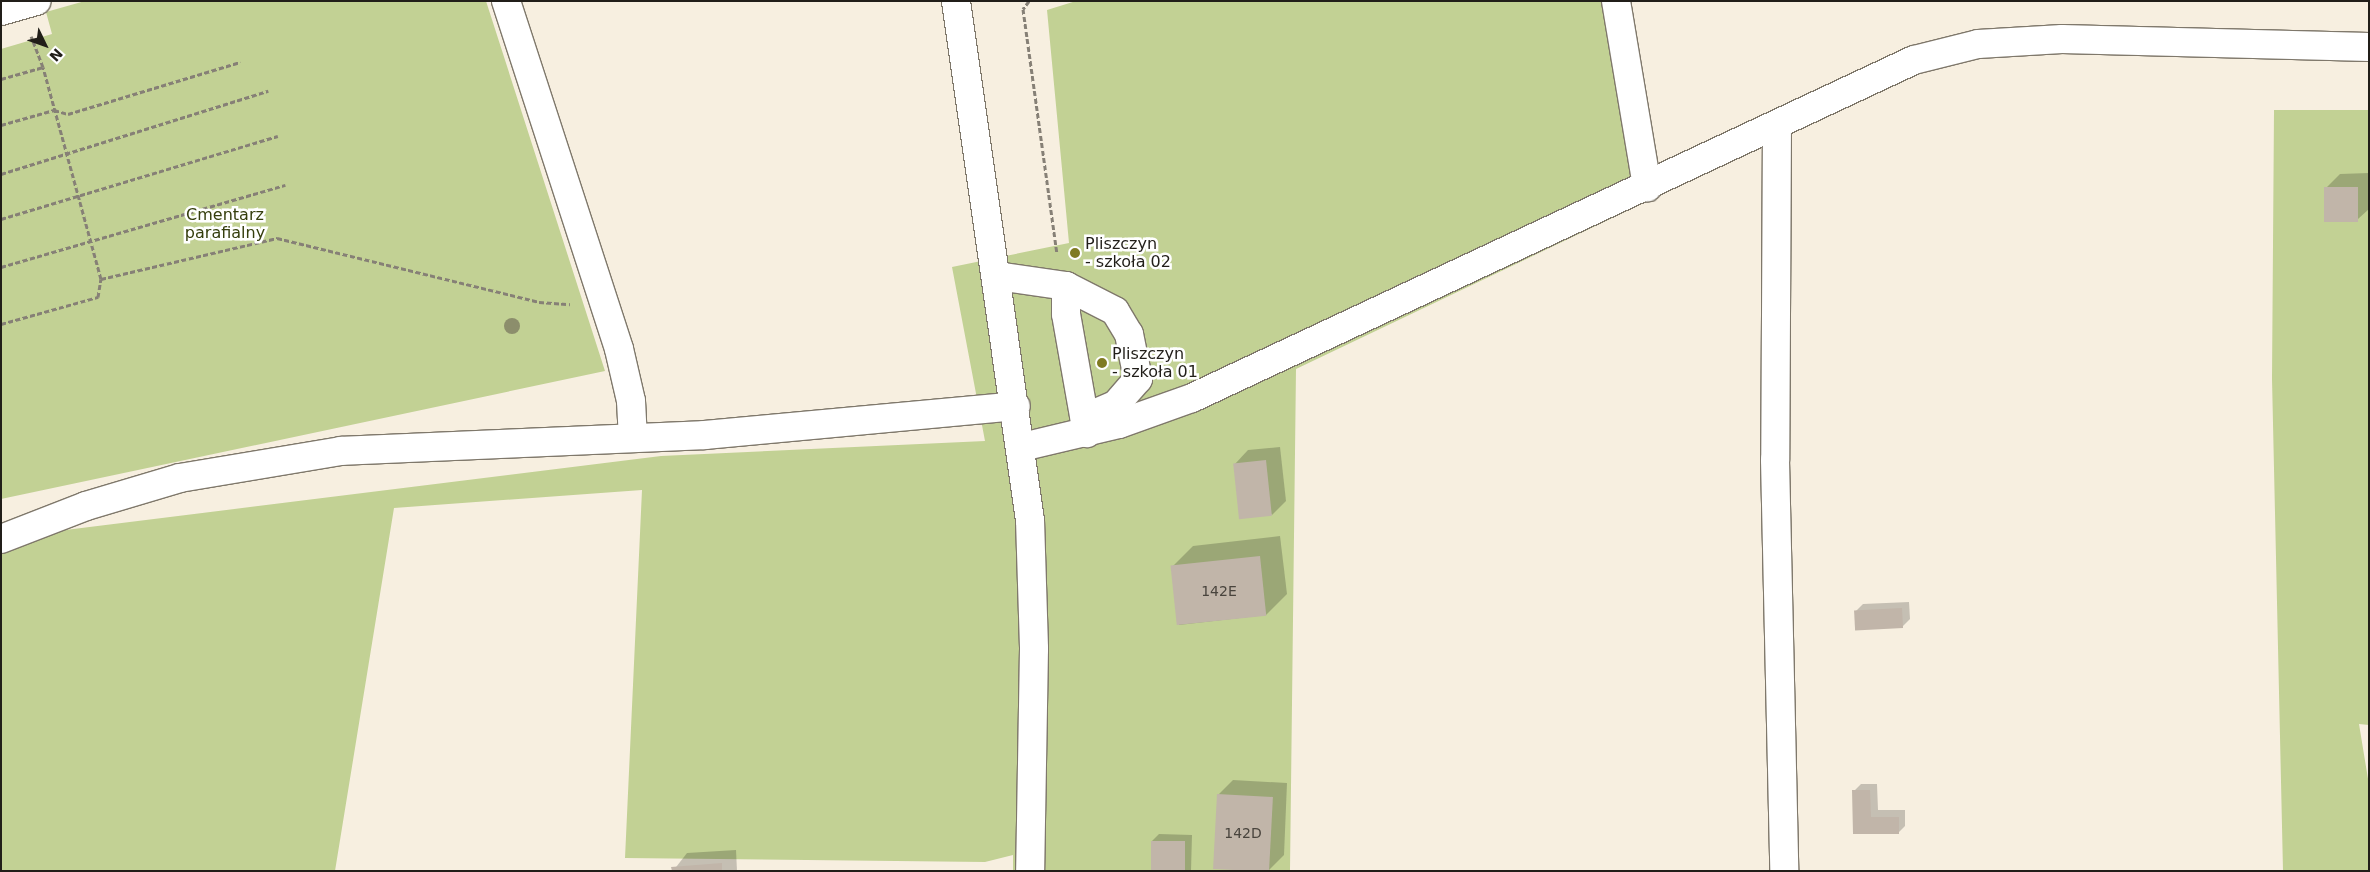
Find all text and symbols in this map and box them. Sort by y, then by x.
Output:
north arrow [20,20,70,70]
text: N [46,45,66,65]
park label: Cmentarz parafialny [185,205,265,243]
place label: Pliszczyn - szkoła 02 [1085,234,1171,272]
marker: Pliszczyn - szkoła 02 [1069,247,1081,259]
place label: Pliszczyn - szkoła 01 [1112,344,1198,382]
marker: Pliszczyn - szkoła 01 [1096,357,1108,369]
house number: 142E [1201,583,1237,599]
house number: 142D [1224,825,1262,841]

